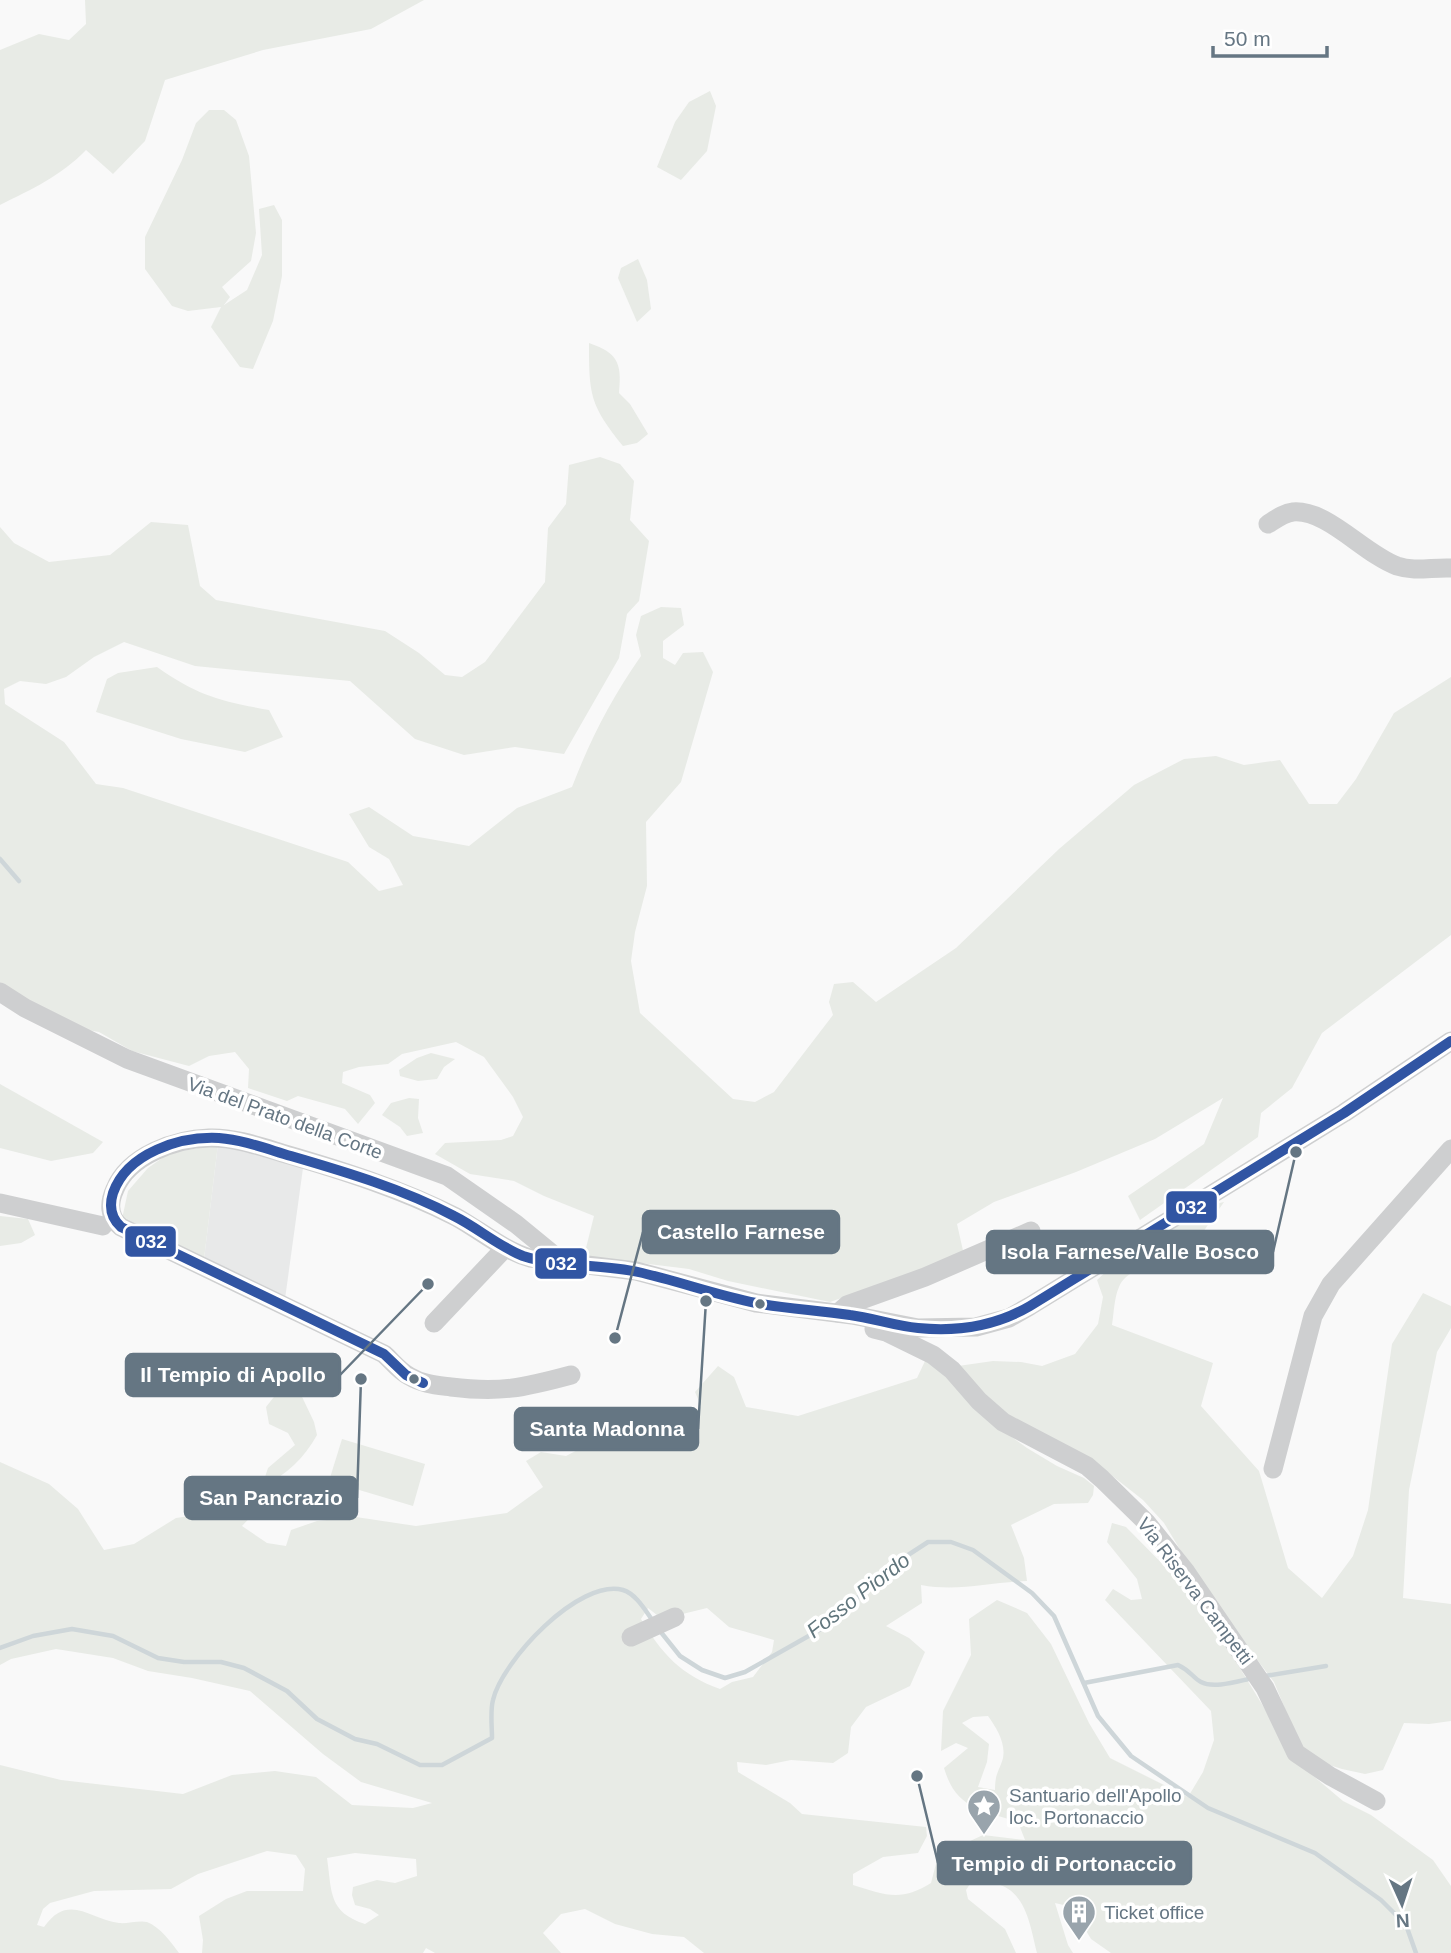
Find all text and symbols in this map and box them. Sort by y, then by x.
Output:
scale bar [1213,14,1327,58]
text: 50 m [1224,27,1271,50]
street label: Via del Prato della Corte [185,1073,385,1163]
line badge: 032 [1165,1190,1218,1224]
text: 032 [1175,1197,1207,1218]
callout: Castello Farnese [643,1211,839,1253]
text: Castello Farnese [657,1220,825,1243]
line badge: 032 [124,1225,177,1258]
text: 032 [135,1231,167,1252]
callout: Isola Farnese/Valle Bosco [987,1231,1273,1273]
text: Isola Farnese/Valle Bosco [1001,1240,1259,1263]
line badge: 032 [534,1247,588,1280]
text: 032 [545,1253,577,1274]
unlabelled marker [753,1297,767,1311]
callout: Il Tempio di Apollo [126,1354,340,1396]
text: Il Tempio di Apollo [140,1363,326,1386]
unlabelled marker [407,1372,421,1386]
callout: Santa Madonna [515,1408,698,1450]
text: Santa Madonna [529,1417,685,1440]
callout: San Pancrazio [185,1477,357,1519]
text: San Pancrazio [199,1486,343,1509]
street label: Via Riserva Campetti [1133,1514,1257,1668]
water label: Fosso Piordo [802,1548,914,1642]
place label: Santuario dell'Apollo loc. Portonaccio [1009,1785,1182,1828]
place icon: Santuario dell'Apollo loc. Portonaccio [965,1787,1003,1836]
callout: Tempio di Portonaccio [938,1842,1191,1884]
text: Tempio di Portonaccio [952,1852,1176,1875]
north arrow [1367,1869,1437,1939]
building icon: Ticket office [1060,1893,1098,1942]
place label: Ticket office [1104,1902,1204,1923]
text: N [1395,1910,1410,1931]

